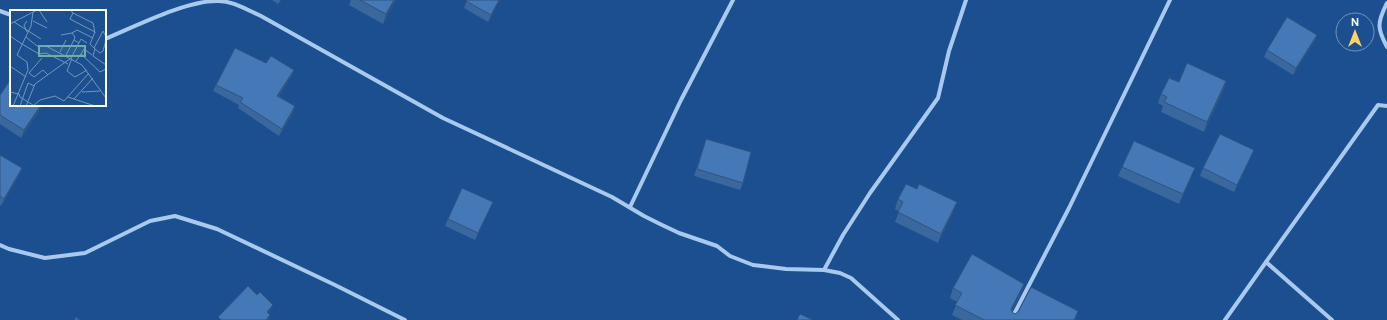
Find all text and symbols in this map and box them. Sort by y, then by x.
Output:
inset map [10,10,106,106]
north arrow [1335,12,1375,52]
text: N [1351,15,1359,29]

